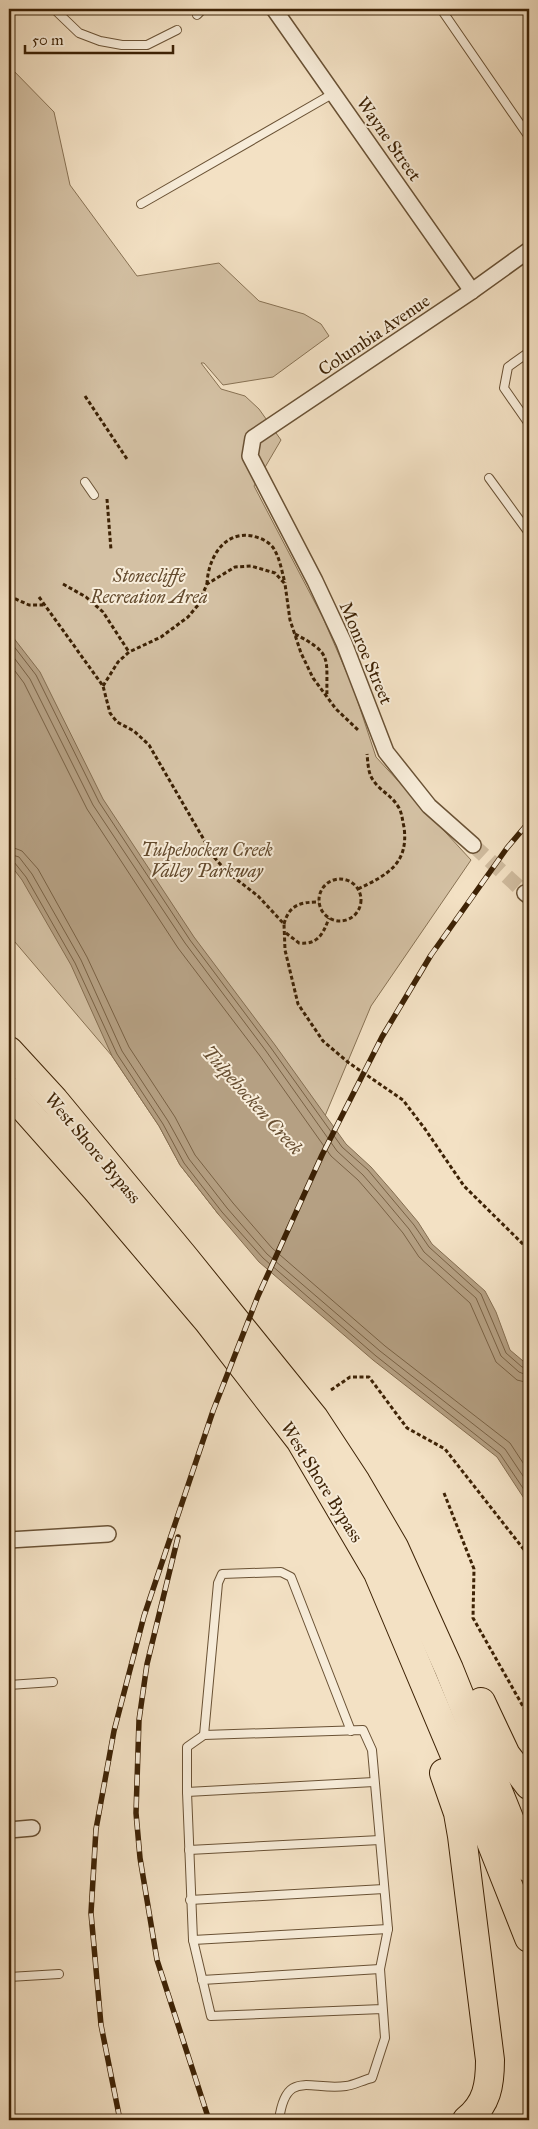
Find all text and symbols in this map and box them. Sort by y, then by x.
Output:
scale bar [25,22,172,54]
text: 50 m [32,31,64,49]
street label: Wayne Street [352,93,426,186]
street label: Columbia Avenue [314,290,434,380]
park label: Stonecliffe Recreation Area [89,565,208,608]
street label: Monroe Street [335,598,398,708]
park label: Tulpehocken Creek Valley Parkway [141,839,273,882]
water label: Tulpehocken Creek [197,1041,308,1161]
street label: West Shore Bypass [40,1088,146,1208]
street label: West Shore Bypass [276,1418,368,1546]

